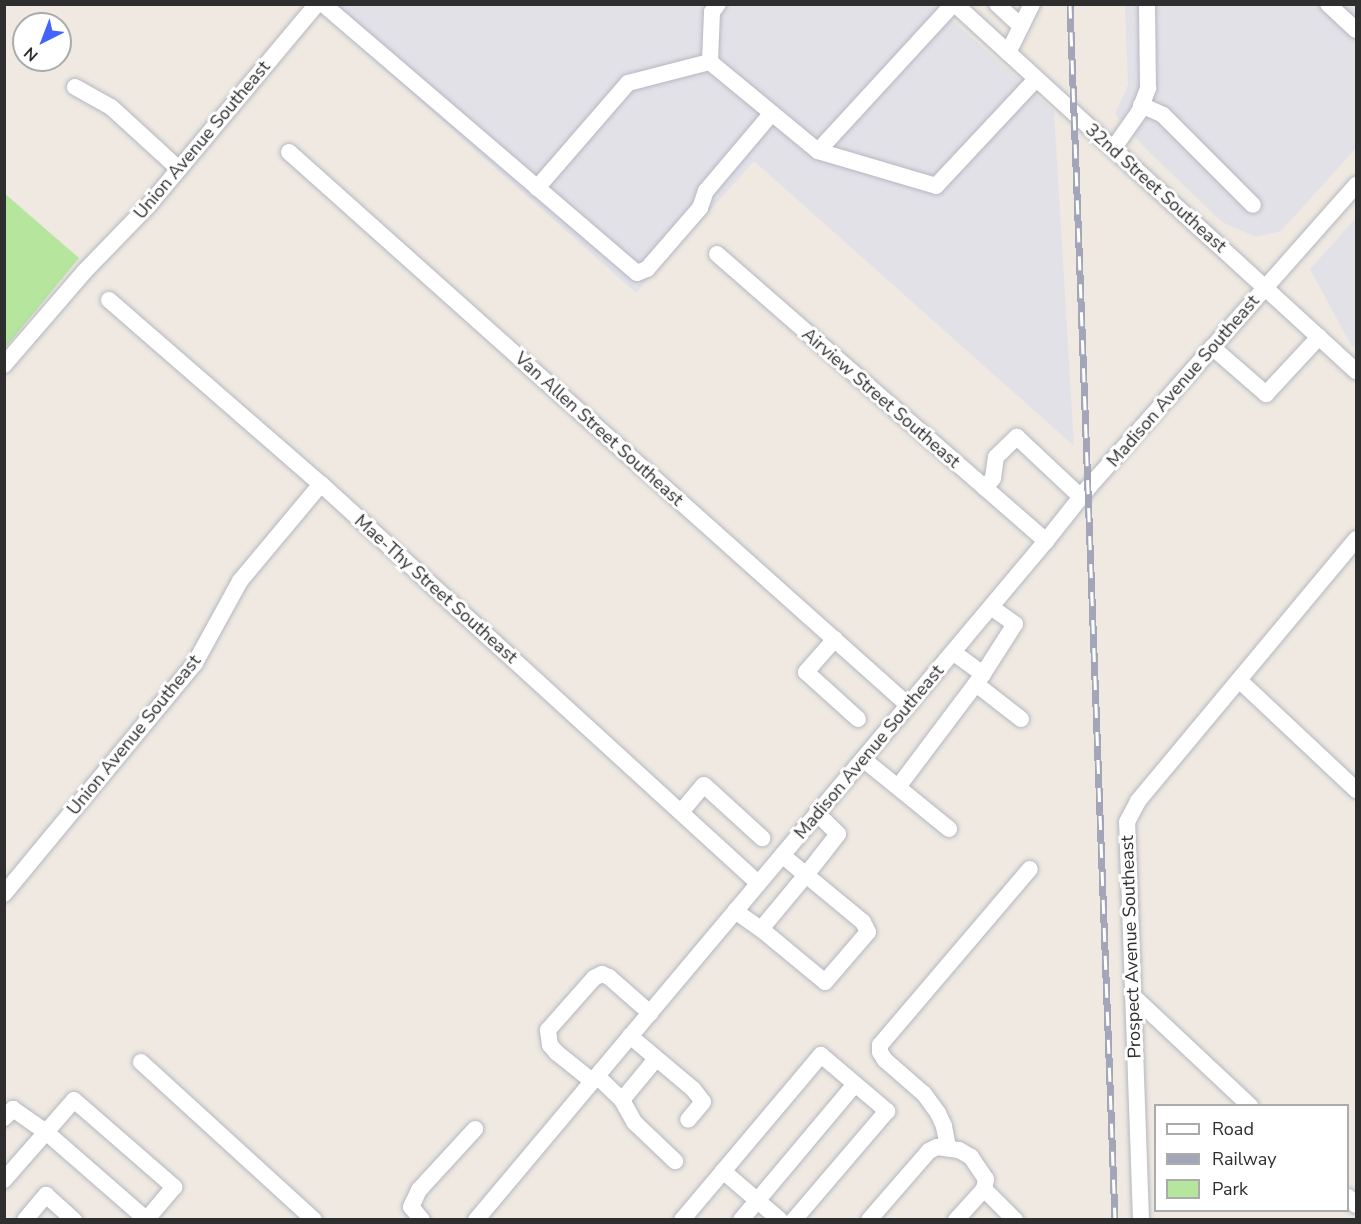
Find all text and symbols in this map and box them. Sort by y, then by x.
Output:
north arrow [12,12,72,72]
text: N [19,42,43,66]
street label: Union Avenue Southeast [129,56,275,224]
street label: 32nd Street Southeast [1081,119,1231,257]
street label: Madison Avenue Southeast [1102,291,1264,471]
street label: Airview Street Southeast [798,323,964,473]
street label: Van Allen Street Southeast [510,348,688,510]
street label: Mae-Thy Street Southeast [350,510,522,668]
street label: Union Avenue Southeast [63,651,205,819]
street label: Madison Avenue Southeast [790,661,948,843]
street label: Prospect Avenue Southeast [1116,835,1146,1059]
legend [1154,1104,1349,1212]
text: Road [1212,1117,1254,1141]
text: Railway [1212,1147,1277,1171]
text: Park [1212,1177,1248,1201]

